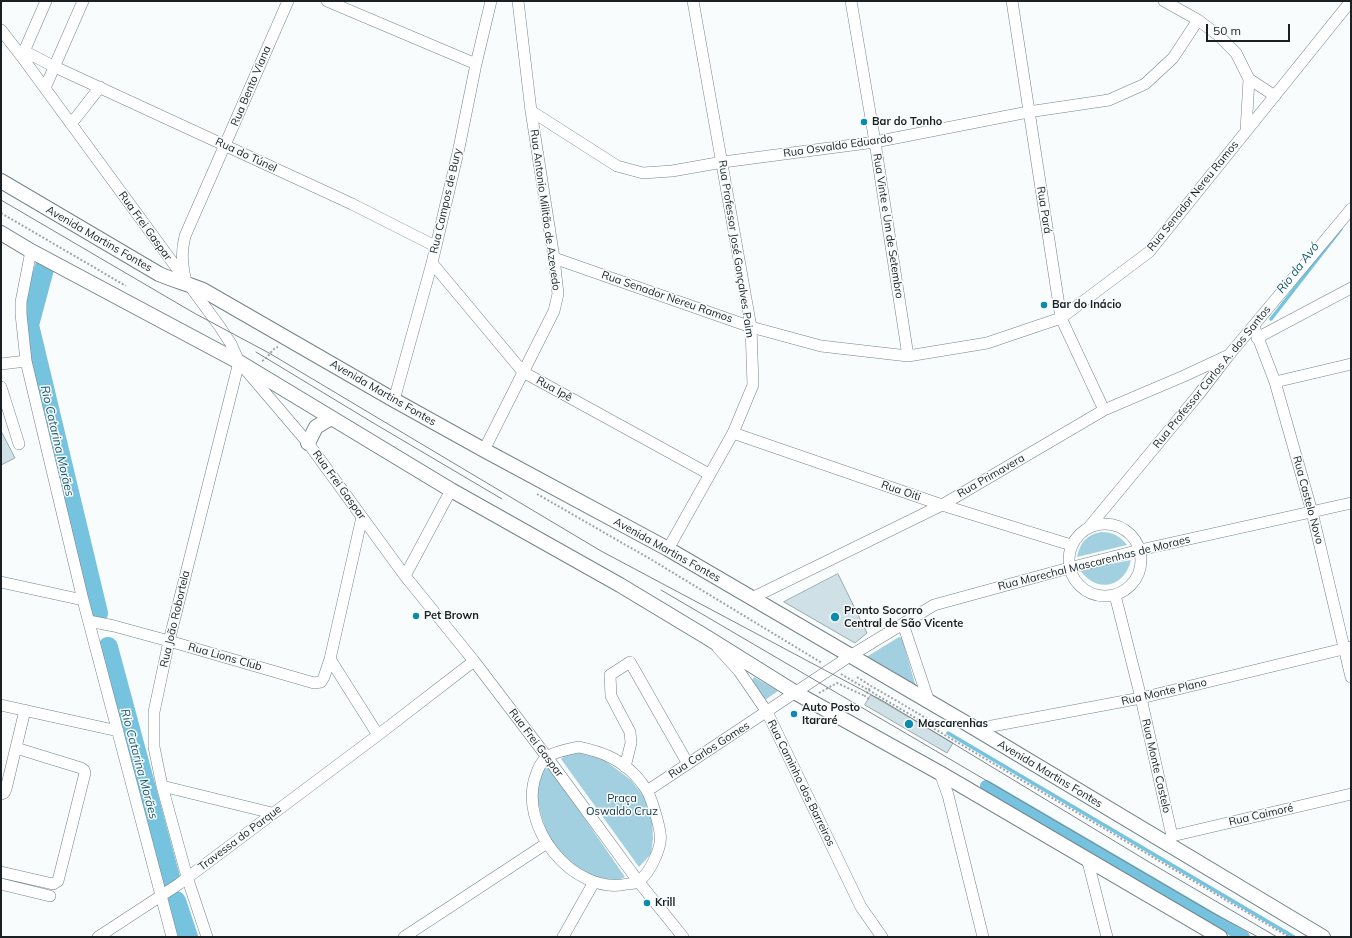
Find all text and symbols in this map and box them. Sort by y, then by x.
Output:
scale bar [1208,16,1292,42]
text: 50 m [1213,23,1241,38]
street label: Rua Bento Viana [228,44,274,128]
place label: Bar do Tonho [872,115,942,129]
marker: Bar do Tonho [859,117,869,127]
street label: Rua Antonio Militão de Azevedo [527,128,563,292]
street label: Rua Osvaldo Eduardo [782,132,894,160]
street label: Rua do Túnel [213,135,279,175]
street label: Rua Senador Nereu Ramos [1144,138,1242,254]
street label: Rua Campos de Bury [427,147,465,255]
street label: Rua Vinte e Um de Setembro [870,152,906,300]
street label: Rua Professor José Gonçalves Paim [715,159,757,339]
street label: Rua Pará [1034,186,1054,234]
street label: Rua Frei Gaspar [116,189,174,263]
street label: Avenida Martins Fontes [44,203,154,275]
water label: Rio da Avó [1274,240,1322,296]
street label: Rua Senador Nereu Ramos [600,268,734,326]
place label: Bar do Inácio [1052,298,1122,312]
marker: Bar do Inácio [1039,300,1049,310]
street label: Rua Professor Carlos A. dos Santos [1150,303,1274,451]
street label: Avenida Martins Fontes [328,357,438,429]
street label: Rua Ipê [534,374,574,404]
water label: Rio Catarina Morães [37,384,77,498]
street label: Rua Frei Gaspar [310,448,368,522]
street label: Rua Primavera [955,451,1027,501]
street label: Rua Castelo Novo [1290,454,1326,546]
street label: Rua Oiti [879,478,923,504]
street label: Avenida Martins Fontes [611,515,723,585]
street label: Rua Marechal Mascarenhas de Moraes [996,533,1192,593]
street label: Rua João Robortela [157,569,193,669]
place label: Pronto Socorro Central de São Vicente [844,604,963,630]
place label: Pet Brown [424,609,479,623]
marker: Pet Brown [411,611,421,621]
marker: Pronto Socorro Central de São Vicente [829,611,841,623]
street label: Rua Lions Club [187,640,263,674]
street label: Rua Monte Plano [1120,676,1208,708]
place label: Auto Posto Itararé [802,701,860,727]
street label: Rua Frei Gaspar [506,706,566,780]
water label: Rio Catarina Morães [117,707,161,821]
marker: Auto Posto Itararé [789,709,799,719]
place label: Mascarenhas [918,717,988,731]
street label: Rua Caminho dos Barreiros [765,718,837,848]
marker: Mascarenhas [903,718,915,730]
street label: Rua Monte Castelo [1139,718,1173,814]
street label: Rua Carlos Gomes [666,719,752,781]
street label: Avenida Martins Fontes [995,737,1105,811]
park label: Praça Oswaldo Cruz [586,792,658,818]
street label: Rua Caimoré [1227,801,1295,829]
street label: Travessa do Parque [196,802,284,874]
place label: Krill [655,896,675,910]
marker: Krill [642,898,652,908]

